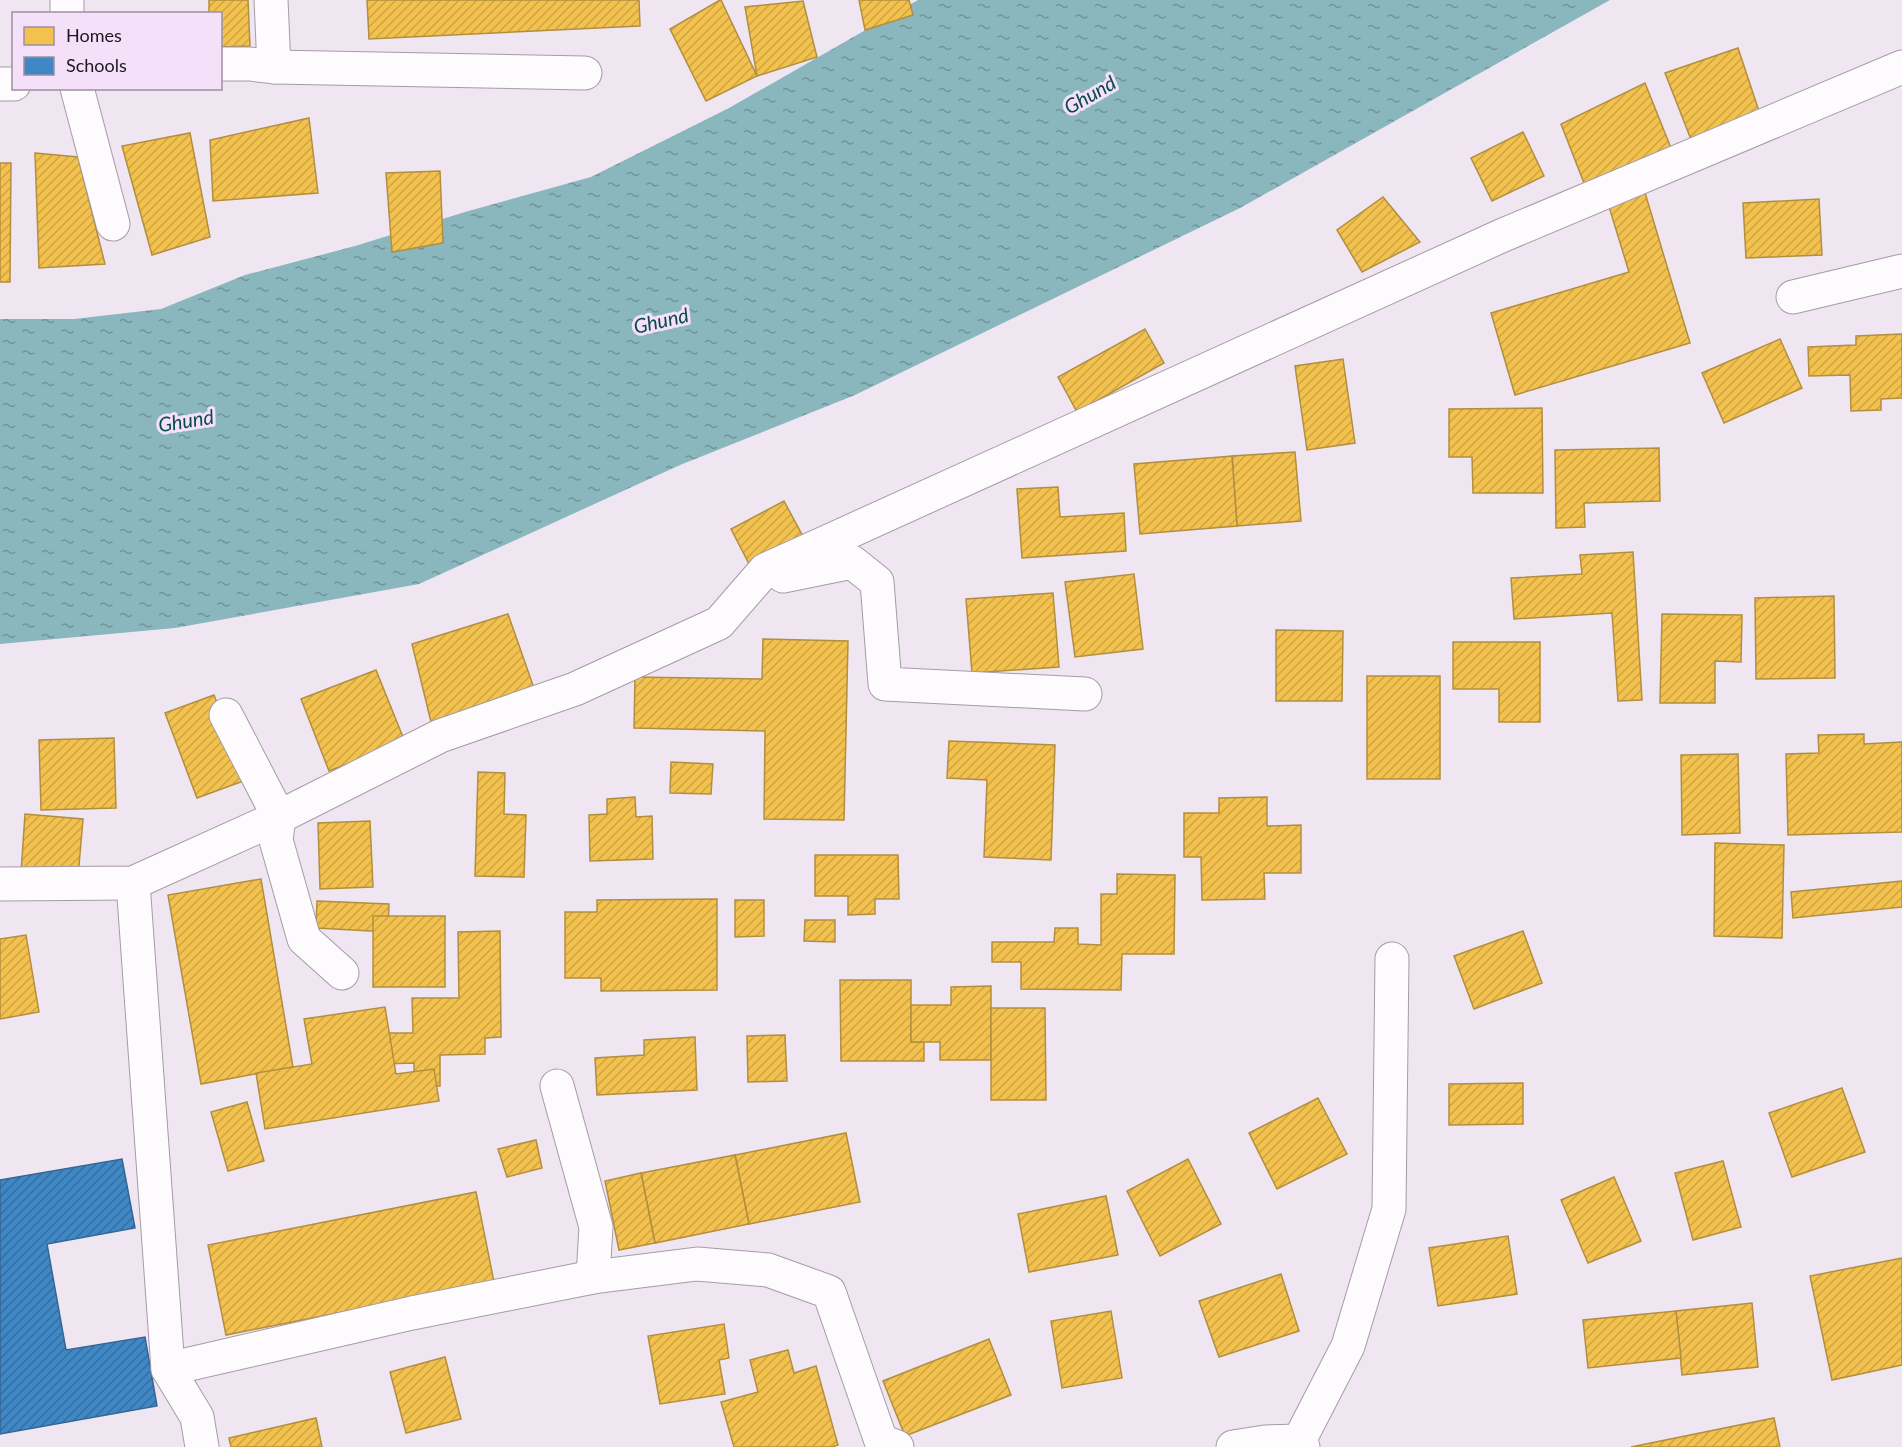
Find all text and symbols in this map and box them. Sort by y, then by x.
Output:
legend [12,12,222,90]
text: Homes [66,24,122,46]
text: Schools [66,54,127,76]
water label: Ghund [1059,70,1120,118]
water label: Ghund [631,302,691,338]
water label: Ghund [156,404,216,436]

